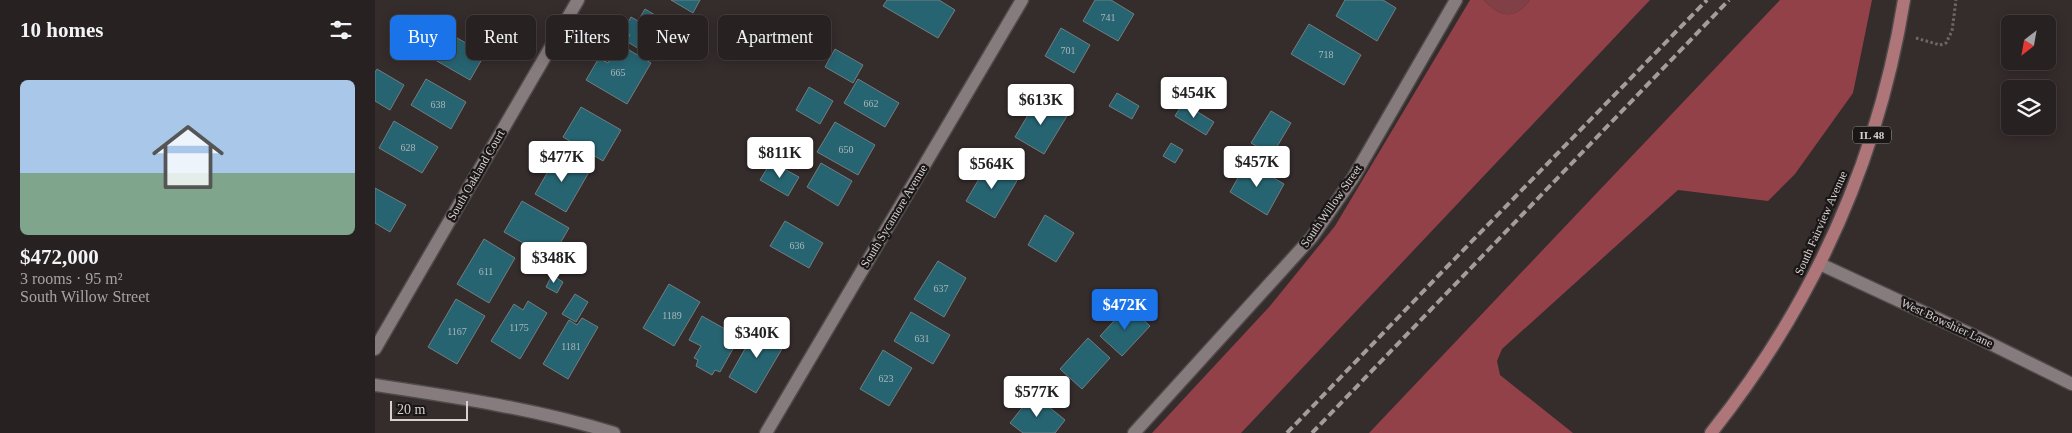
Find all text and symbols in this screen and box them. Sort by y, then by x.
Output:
house number: 741 [1101,12,1116,23]
chip: Buy [390,15,456,60]
chip: Rent [466,15,536,60]
chip: Filters [546,15,628,60]
chip: New [638,15,708,60]
chip: Apartment [718,15,831,60]
north arrow [2001,15,2056,70]
map controls [2001,15,2056,135]
icon: filters [327,16,355,44]
text: 10 homes [20,18,103,42]
house number: 701 [1061,45,1076,56]
house number: 718 [1319,49,1334,60]
house number: 665 [611,67,626,78]
pin: $454K [1159,76,1229,119]
button: layers [2001,80,2056,135]
pin: $613K [1006,84,1076,126]
text: $454K [1172,84,1216,101]
text: $613K [1019,91,1063,108]
house number: 662 [864,98,879,109]
house number: 638 [431,99,446,110]
icon: home [143,112,233,202]
road number: IL 48 [1853,126,1891,144]
street label: South Oakland Court [444,127,508,223]
pin: $811K [745,136,815,179]
pin: $477K [527,140,597,183]
house number: 628 [401,142,416,153]
text: $811K [758,144,802,161]
house number: 650 [839,144,854,155]
pin: $457K [1222,146,1292,188]
text: $477K [540,148,584,165]
pin: $564K [957,148,1027,190]
text: $457K [1235,153,1279,170]
text: $564K [970,155,1014,172]
street label: South Sycamore Avenue [858,162,930,270]
street label: South Willow Street [1297,162,1365,250]
street label: South Fairview Avenue [1792,169,1850,277]
house number: 636 [790,240,805,251]
pin: $348K [519,242,589,284]
text: $472,000 [20,245,99,269]
text: $348K [532,249,576,266]
house number: 611 [479,266,493,277]
text: 3 rooms · 95 m² [20,270,123,287]
house number: 637 [934,283,949,294]
text: South Willow Street [20,288,150,305]
pin: $472K [1090,288,1160,331]
text: $472K [1103,296,1147,313]
street label: West Bowshier Lane [1899,296,1995,350]
house number: 1189 [662,310,682,321]
pin: $340K [722,316,792,359]
house number: 1175 [509,322,529,333]
text: $340K [735,324,779,341]
house number: 1167 [447,326,467,337]
house number: 631 [915,333,930,344]
house number: 1181 [561,341,581,352]
house number: 623 [879,373,894,384]
pin: $577K [1002,376,1072,418]
text: $577K [1015,383,1059,400]
scale bar [390,398,467,421]
text: 20 m [397,402,425,417]

